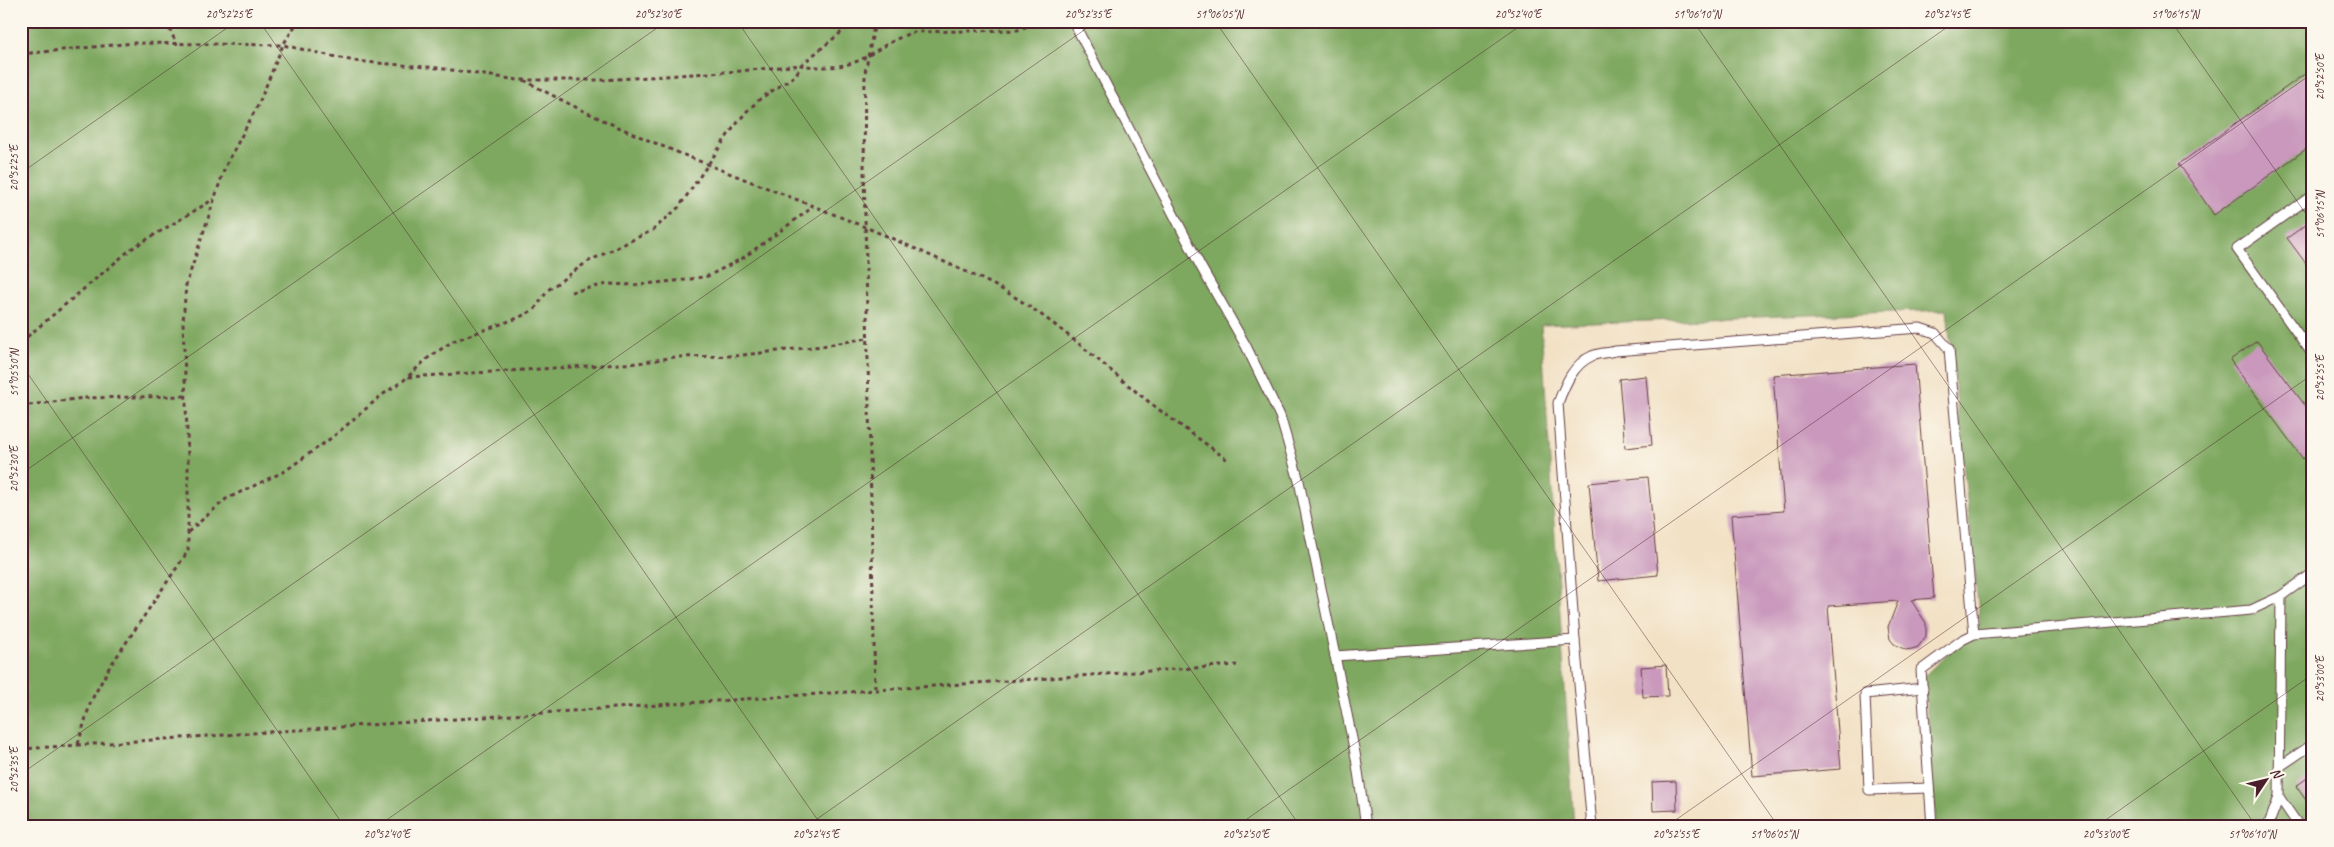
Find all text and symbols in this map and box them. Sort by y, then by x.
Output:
text: 20°52'25"E [206,6,254,22]
text: 20°52'30"E [635,6,683,22]
text: 20°52'35"E [1065,6,1113,22]
text: 51°06'05"N [1195,6,1244,22]
text: 20°52'40"E [1495,6,1543,22]
text: 51°06'10"N [1673,6,1722,22]
text: 20°52'45"E [1924,6,1972,22]
text: 51°06'15"N [2151,6,2200,22]
text: 20°52'50"E [2312,52,2328,100]
text: 20°52'25"E [6,143,22,191]
text: 51°06'15"N [2312,190,2328,239]
text: 51°05'50"N [6,348,22,397]
text: 20°52'55"E [2312,353,2328,401]
text: 20°52'30"E [6,444,22,492]
text: 20°53'00"E [2312,654,2328,702]
text: 20°52'35"E [6,745,22,793]
north arrow [2242,754,2292,804]
text: N [2267,764,2287,783]
text: 20°52'40"E [364,826,412,842]
text: 20°52'45"E [793,826,841,842]
text: 20°52'50"E [1223,826,1271,842]
text: 20°52'55"E [1653,826,1701,842]
text: 51°06'05"N [1750,826,1799,842]
text: 20°53'00"E [2083,826,2131,842]
text: 51°06'10"N [2228,826,2277,842]

